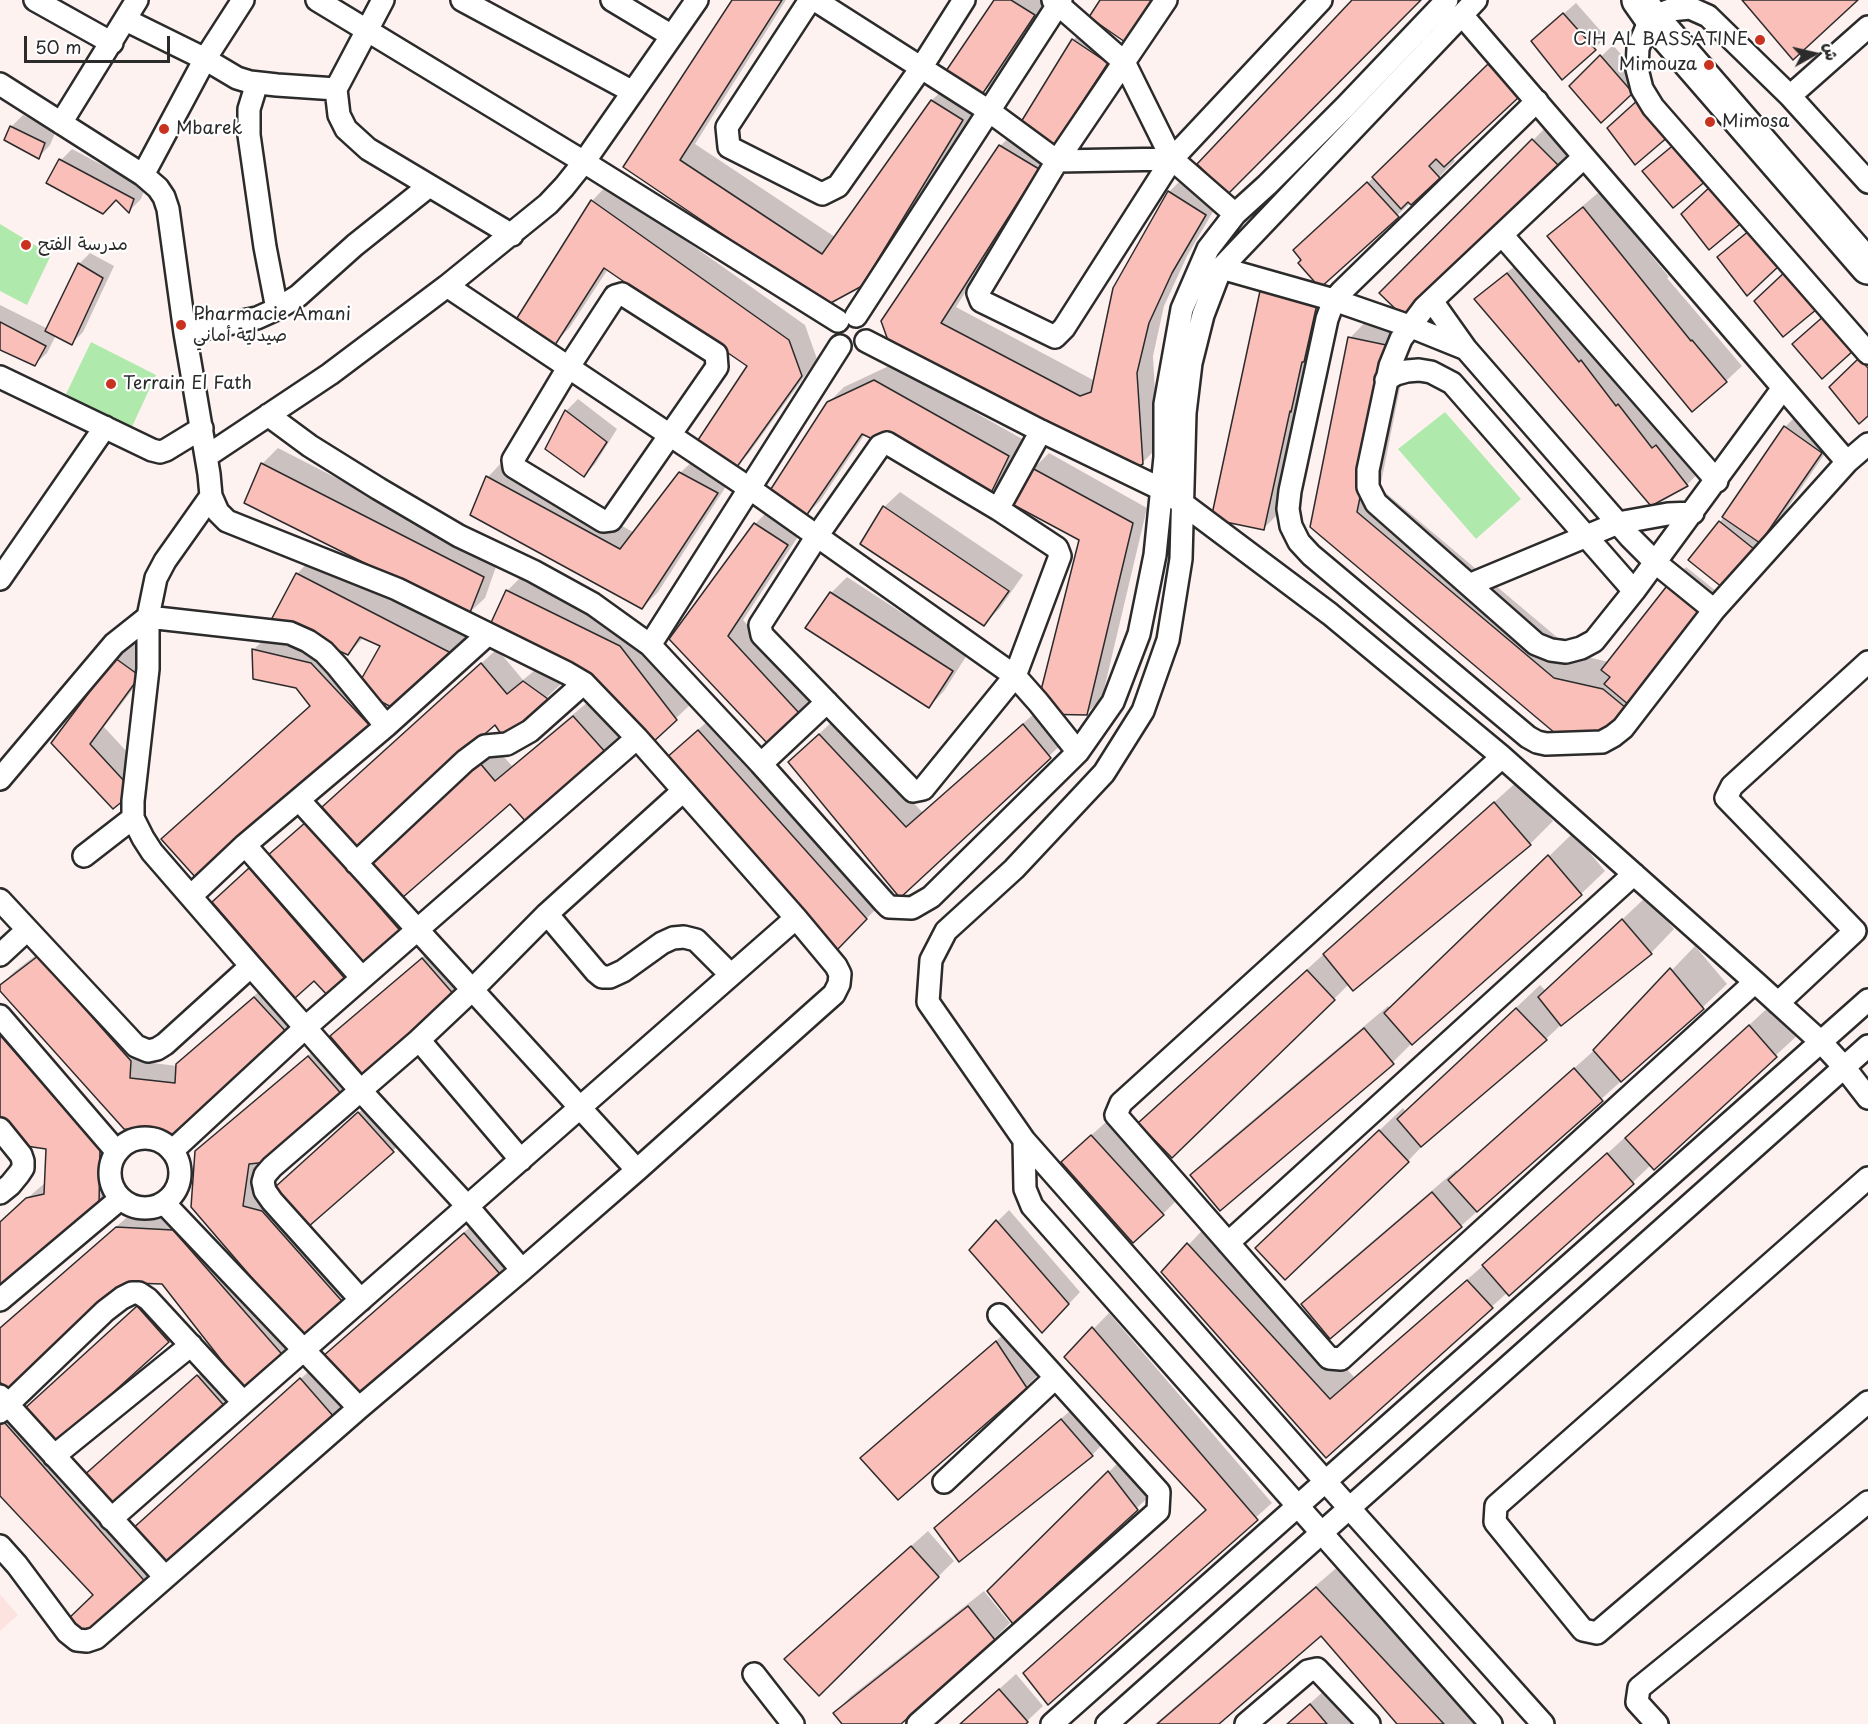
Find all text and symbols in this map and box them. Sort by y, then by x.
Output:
scale bar [27,24,172,62]
north arrow [1784,24,1844,84]
place label: CIH AL BASSATINE [1573,29,1748,51]
text: 50 m [35,33,82,60]
marker: CIH AL BASSATINE [1753,33,1767,47]
text: ش [1819,41,1845,62]
place label: Mimouza [1619,54,1697,76]
marker: Mimouza [1702,58,1716,72]
place label: Mimosa [1722,111,1789,133]
marker: Mimosa [1703,115,1717,129]
place label: Mbarek [176,118,242,140]
marker: Mbarek [157,122,171,136]
place label: مدرسة الفتح [38,234,128,256]
marker: مدرسة الفتح [19,238,33,252]
place label: Pharmacie Amani صيدلية أماني [193,304,351,346]
marker: Pharmacie Amani صيدلية أماني [174,318,188,332]
place label: Terrain El Fath [123,373,252,395]
marker: Terrain El Fath [104,377,118,391]

